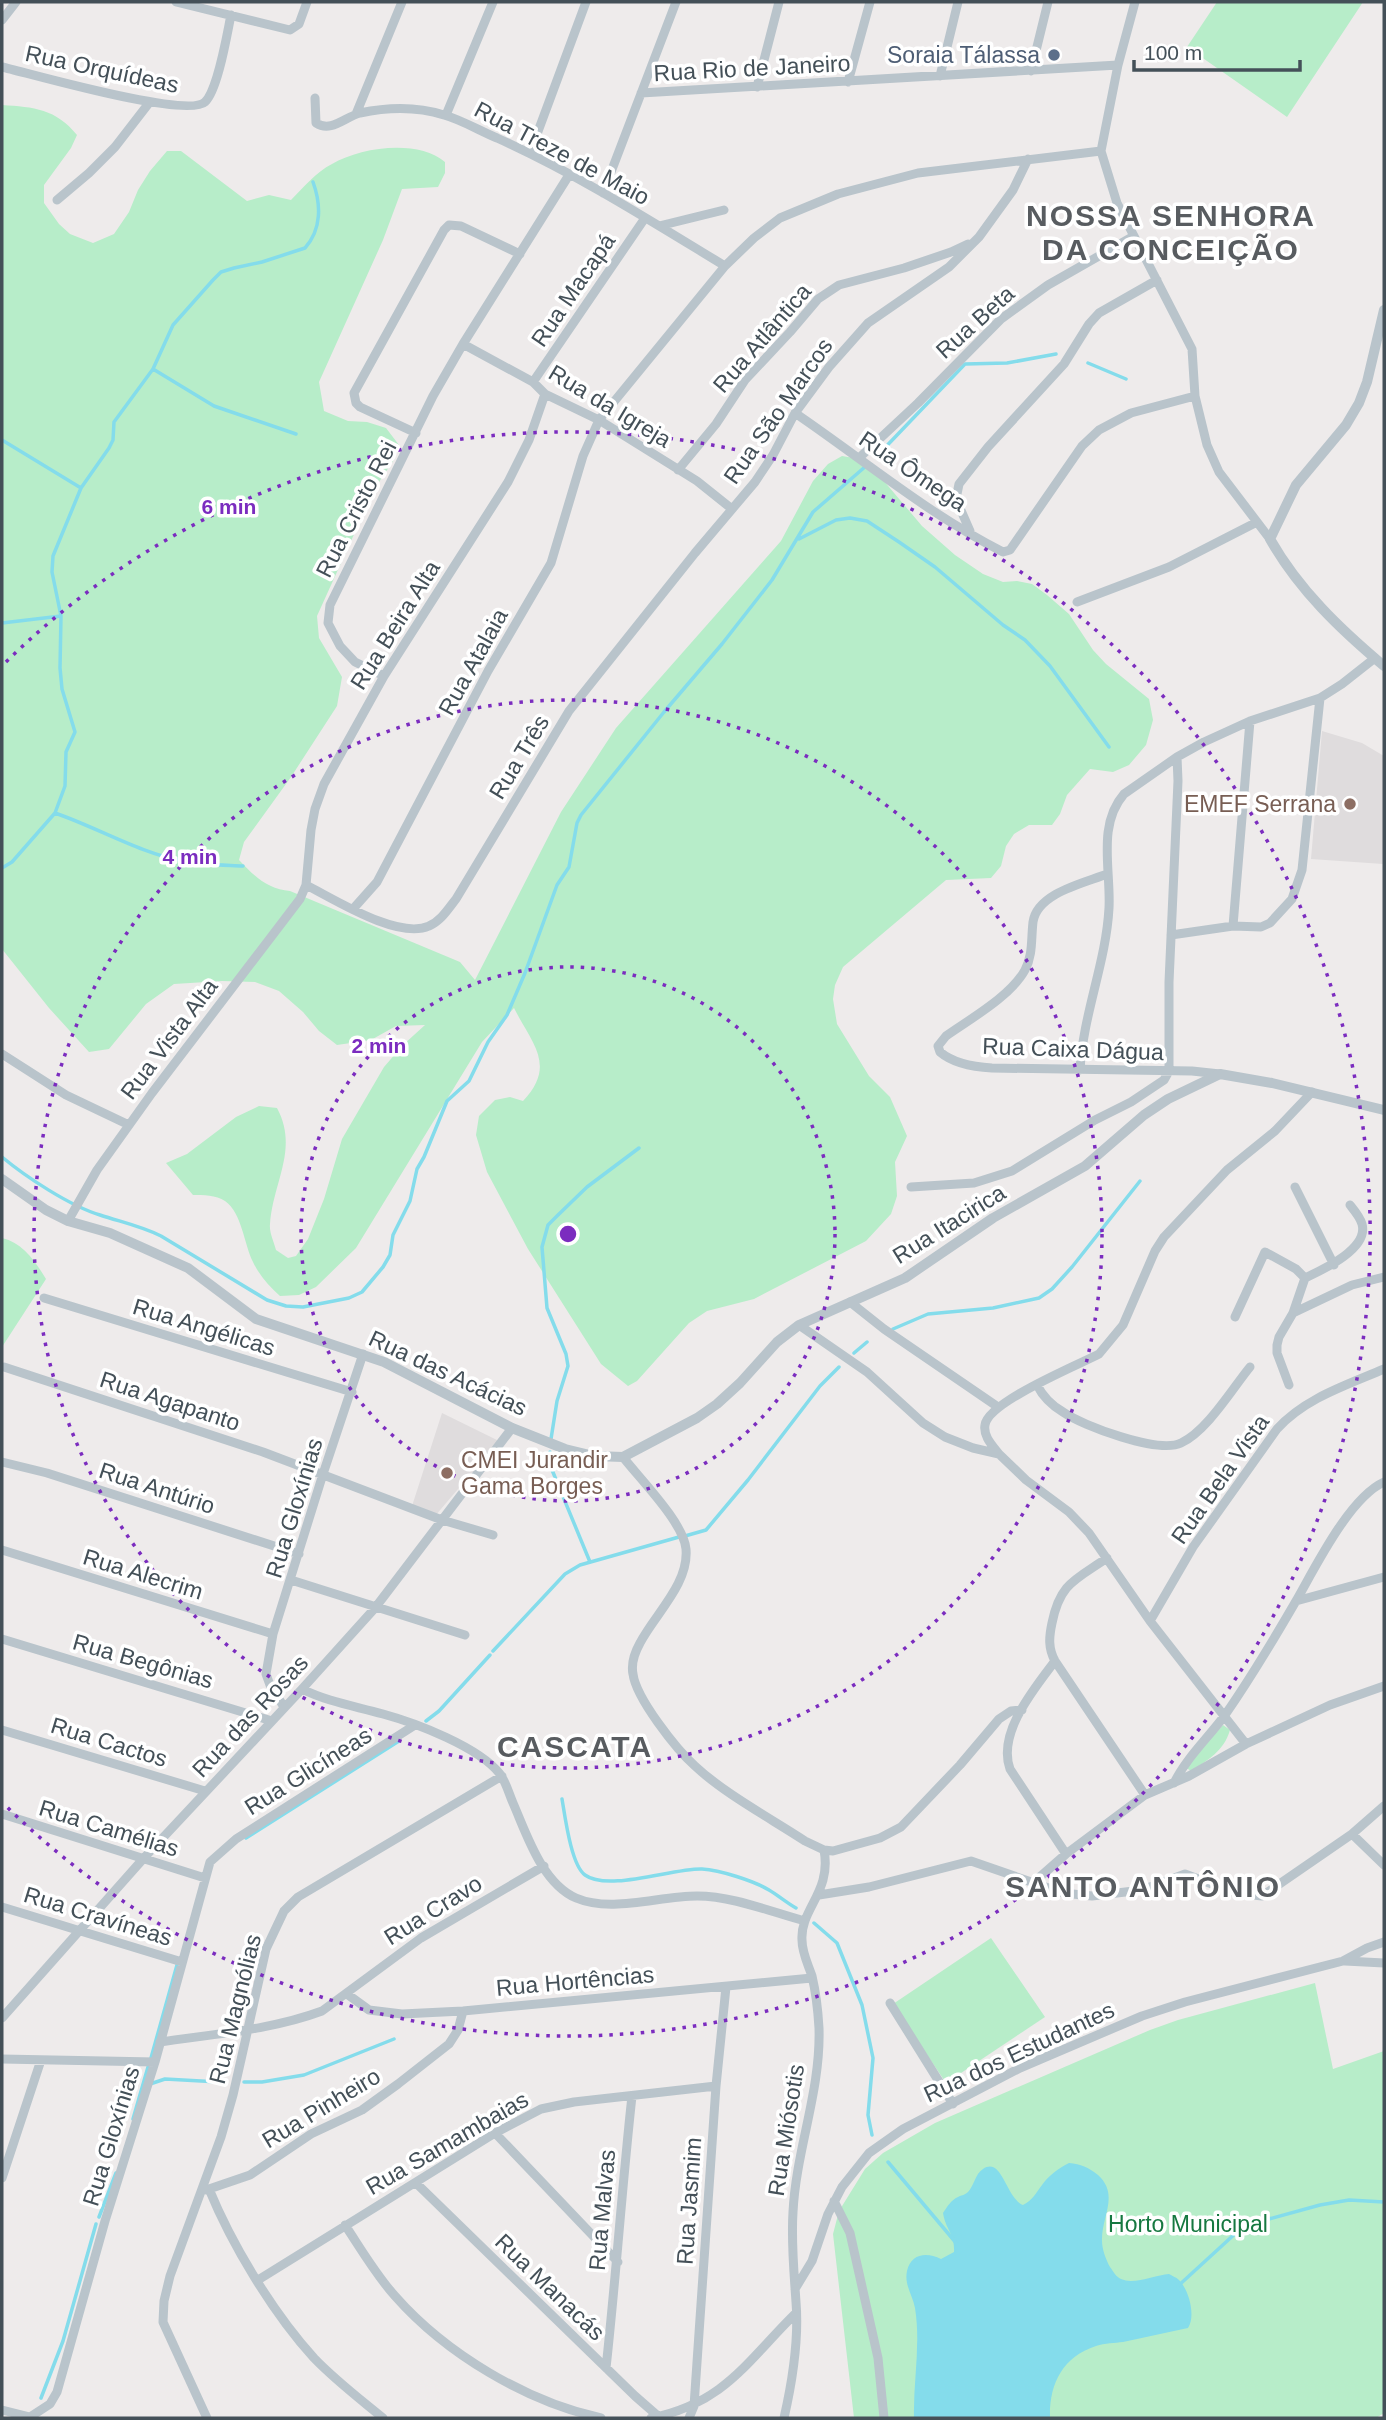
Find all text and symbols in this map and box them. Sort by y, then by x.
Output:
scale bar [1134,28,1300,72]
street label: Rua Orquídeas [23,40,181,98]
text: 100 m [1144,41,1202,64]
place label: Soraia Tálassa [887,42,1040,68]
marker: Soraia Tálassa [1046,47,1062,63]
street label: Rua Rio de Janeiro [653,50,851,86]
street label: Rua Treze de Maio [470,96,654,210]
district label: NOSSA SENHORA DA CONCEIÇÃO [1026,199,1316,266]
street label: Rua Macapá [526,229,620,351]
street label: Rua Atlântica [708,278,816,398]
street label: Rua Beta [931,280,1019,364]
street label: Rua São Marcos [718,333,838,489]
street label: Rua da Igreja [544,359,676,453]
street label: Rua Ômega [854,425,972,517]
street label: Rua Cristo Rei [310,436,402,582]
text: 6 min [202,495,256,518]
street label: Rua Beira Alta [345,556,445,694]
street label: Rua Atalaia [433,604,513,720]
street label: Rua Três [484,710,554,804]
place label: EMEF Serrana [1184,791,1336,817]
marker: EMEF Serrana [1342,796,1358,812]
text: 4 min [163,845,217,868]
street label: Rua Vista Alta [115,973,223,1104]
street label: Rua Caixa Dágua [982,1033,1164,1065]
text: 2 min [352,1034,406,1057]
street label: Rua Itacirica [888,1179,1010,1269]
centre of rings [556,1222,580,1246]
street label: Rua Angélicas [130,1293,278,1361]
street label: Rua das Acácias [365,1325,531,1421]
street label: Rua Agapanto [97,1366,243,1436]
street label: Rua Bela Vista [1166,1409,1274,1549]
street label: Rua Gloxínias [260,1435,328,1581]
place label: CMEI Jurandir Gama Borges [461,1447,608,1499]
street label: Rua Antúrio [96,1457,218,1519]
marker: CMEI Jurandir Gama Borges [439,1465,455,1481]
street label: Rua Alecrim [80,1543,206,1605]
street label: Rua Begônias [70,1629,216,1693]
street label: Rua das Rosas [187,1650,313,1782]
street label: Rua Cactos [48,1712,170,1772]
street label: Rua Glicíneas [240,1722,376,1820]
district label: CASCATA [497,1730,653,1763]
street label: Rua Camélias [36,1794,182,1862]
street label: Rua Cravo [379,1870,487,1950]
district label: SANTO ANTÔNIO [1005,1870,1281,1903]
street label: Rua Cravíneas [21,1881,175,1951]
street label: Rua Magnólias [204,1931,266,2087]
street label: Rua Hortências [495,1961,655,2001]
street label: Rua dos Estudantes [920,1996,1118,2108]
street label: Rua Miósotis [763,2062,809,2198]
street label: Rua Gloxínias [77,2063,145,2209]
street label: Rua Pinheiro [257,2063,385,2153]
street label: Rua Samambaias [361,2086,533,2200]
street label: Rua Jasmim [672,2136,706,2266]
street label: Rua Malvas [584,2148,620,2272]
park label: Horto Municipal [1108,2211,1268,2237]
street label: Rua Manacás [490,2228,610,2346]

